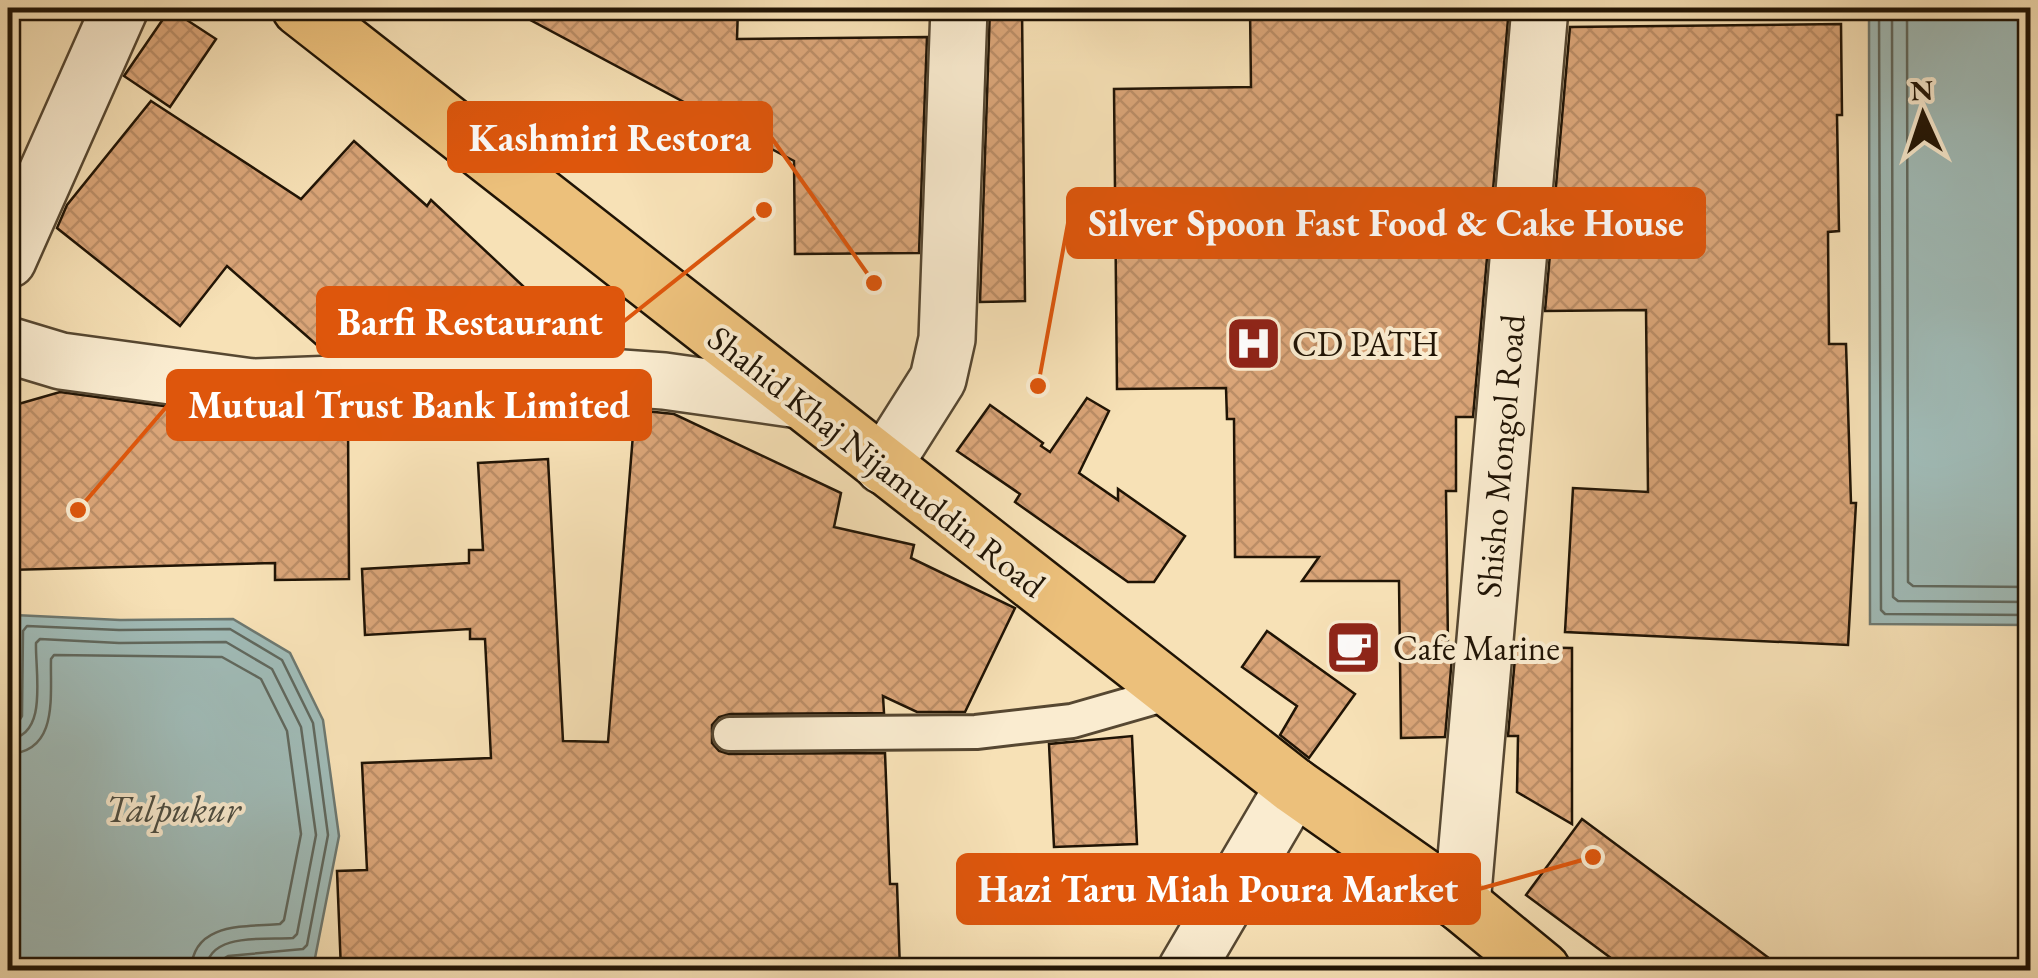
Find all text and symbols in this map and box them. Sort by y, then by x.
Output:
north arrow [1873,65,1973,165]
text: N [1909,71,1934,109]
callout: Kashmiri Restora [449,103,771,171]
text: Kashmiri Restora [469,113,752,162]
callout: Silver Spoon Fast Food & Cake House [1068,189,1704,257]
text: Silver Spoon Fast Food & Cake House [1088,198,1684,247]
callout: Barfi Restaurant [318,288,623,356]
text: Barfi Restaurant [337,297,603,346]
street label: Shisho Mongol Road [1465,312,1535,599]
hospital icon: CD PATH [1223,313,1283,373]
street label: Shahid Khaj Nijamuddin Road [699,315,1055,607]
place label: CD PATH [1292,321,1439,366]
callout: Mutual Trust Bank Limited [168,371,650,439]
text: Mutual Trust Bank Limited [188,380,630,429]
cafe icon: Cafe Marine [1324,617,1384,677]
place label: Cafe Marine [1393,625,1560,670]
water label: Talpukur [106,784,242,833]
callout: Hazi Taru Miah Poura Market [958,855,1479,923]
text: Hazi Taru Miah Poura Market [978,864,1458,913]

